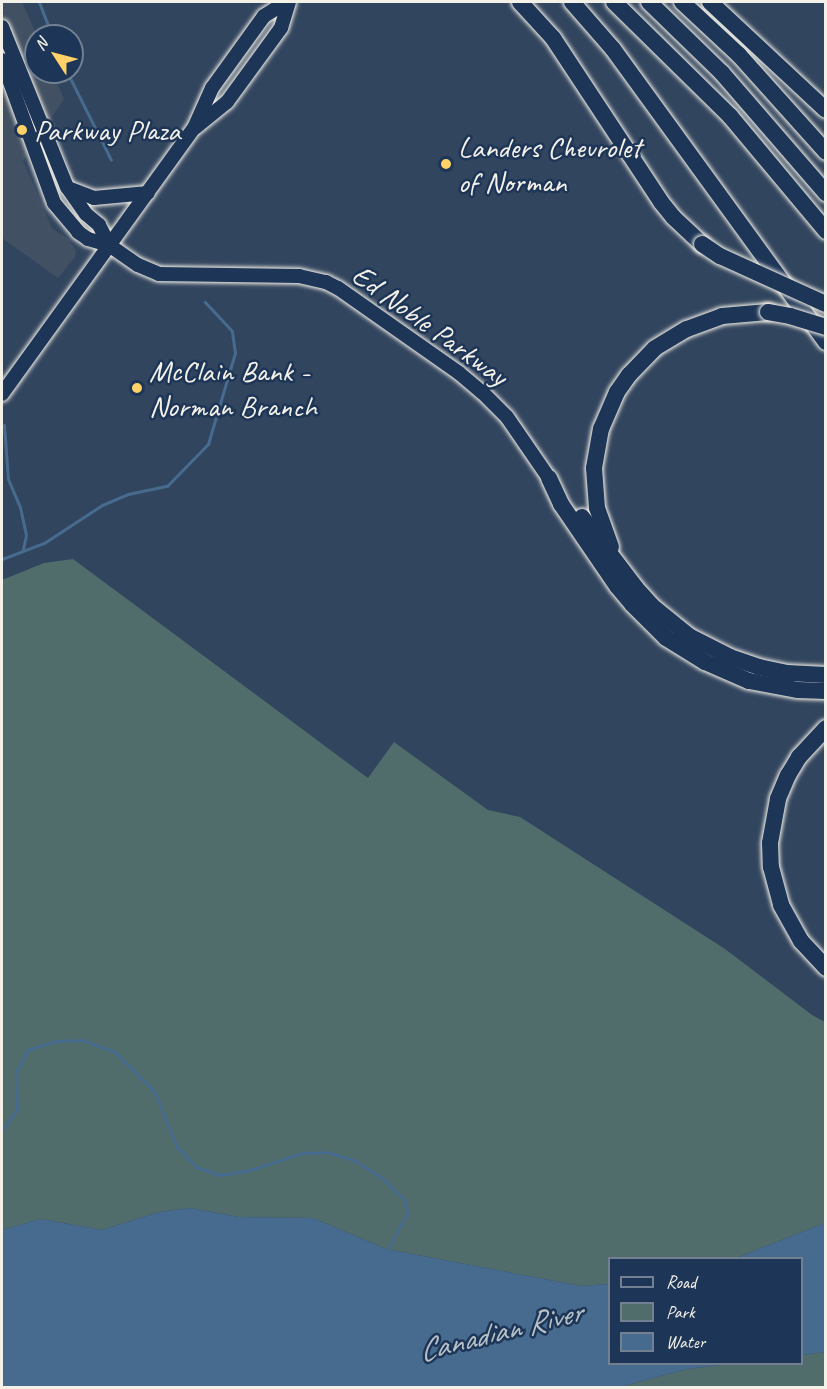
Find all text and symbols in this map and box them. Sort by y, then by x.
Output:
north arrow [24,24,84,84]
text: N [30,35,52,54]
place label: Parkway Plaza [34,112,180,148]
marker: Parkway Plaza [15,123,29,137]
place label: Landers Chevrolet of Norman [458,129,641,200]
marker: Landers Chevrolet of Norman [439,157,453,171]
street label: Ed Noble Parkway [345,256,515,394]
place label: McClain Bank - Norman Branch [149,353,317,424]
marker: McClain Bank - Norman Branch [130,381,144,395]
legend [608,1257,803,1365]
text: Road [666,1271,696,1293]
water label: Canadian River [414,1293,586,1371]
text: Park [666,1301,695,1323]
text: Water [666,1331,705,1353]

